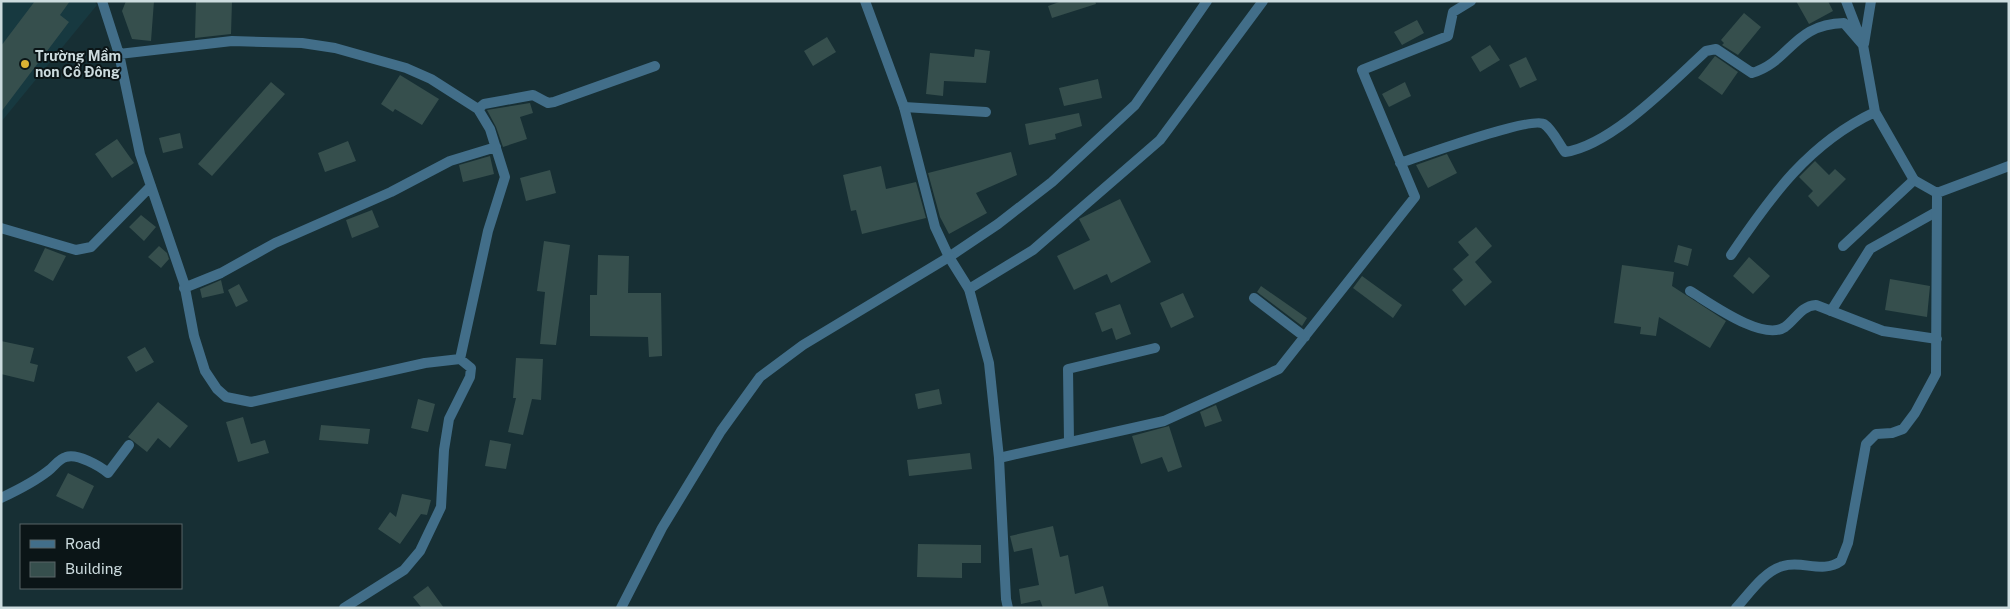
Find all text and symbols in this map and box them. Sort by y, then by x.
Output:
place label: Trường Mầm non Cổ Đông [35,48,121,80]
marker: Trường Mầm non Cổ Đông [19,58,31,70]
legend [20,524,182,589]
text: Road [65,535,101,552]
text: Building [65,560,123,577]

